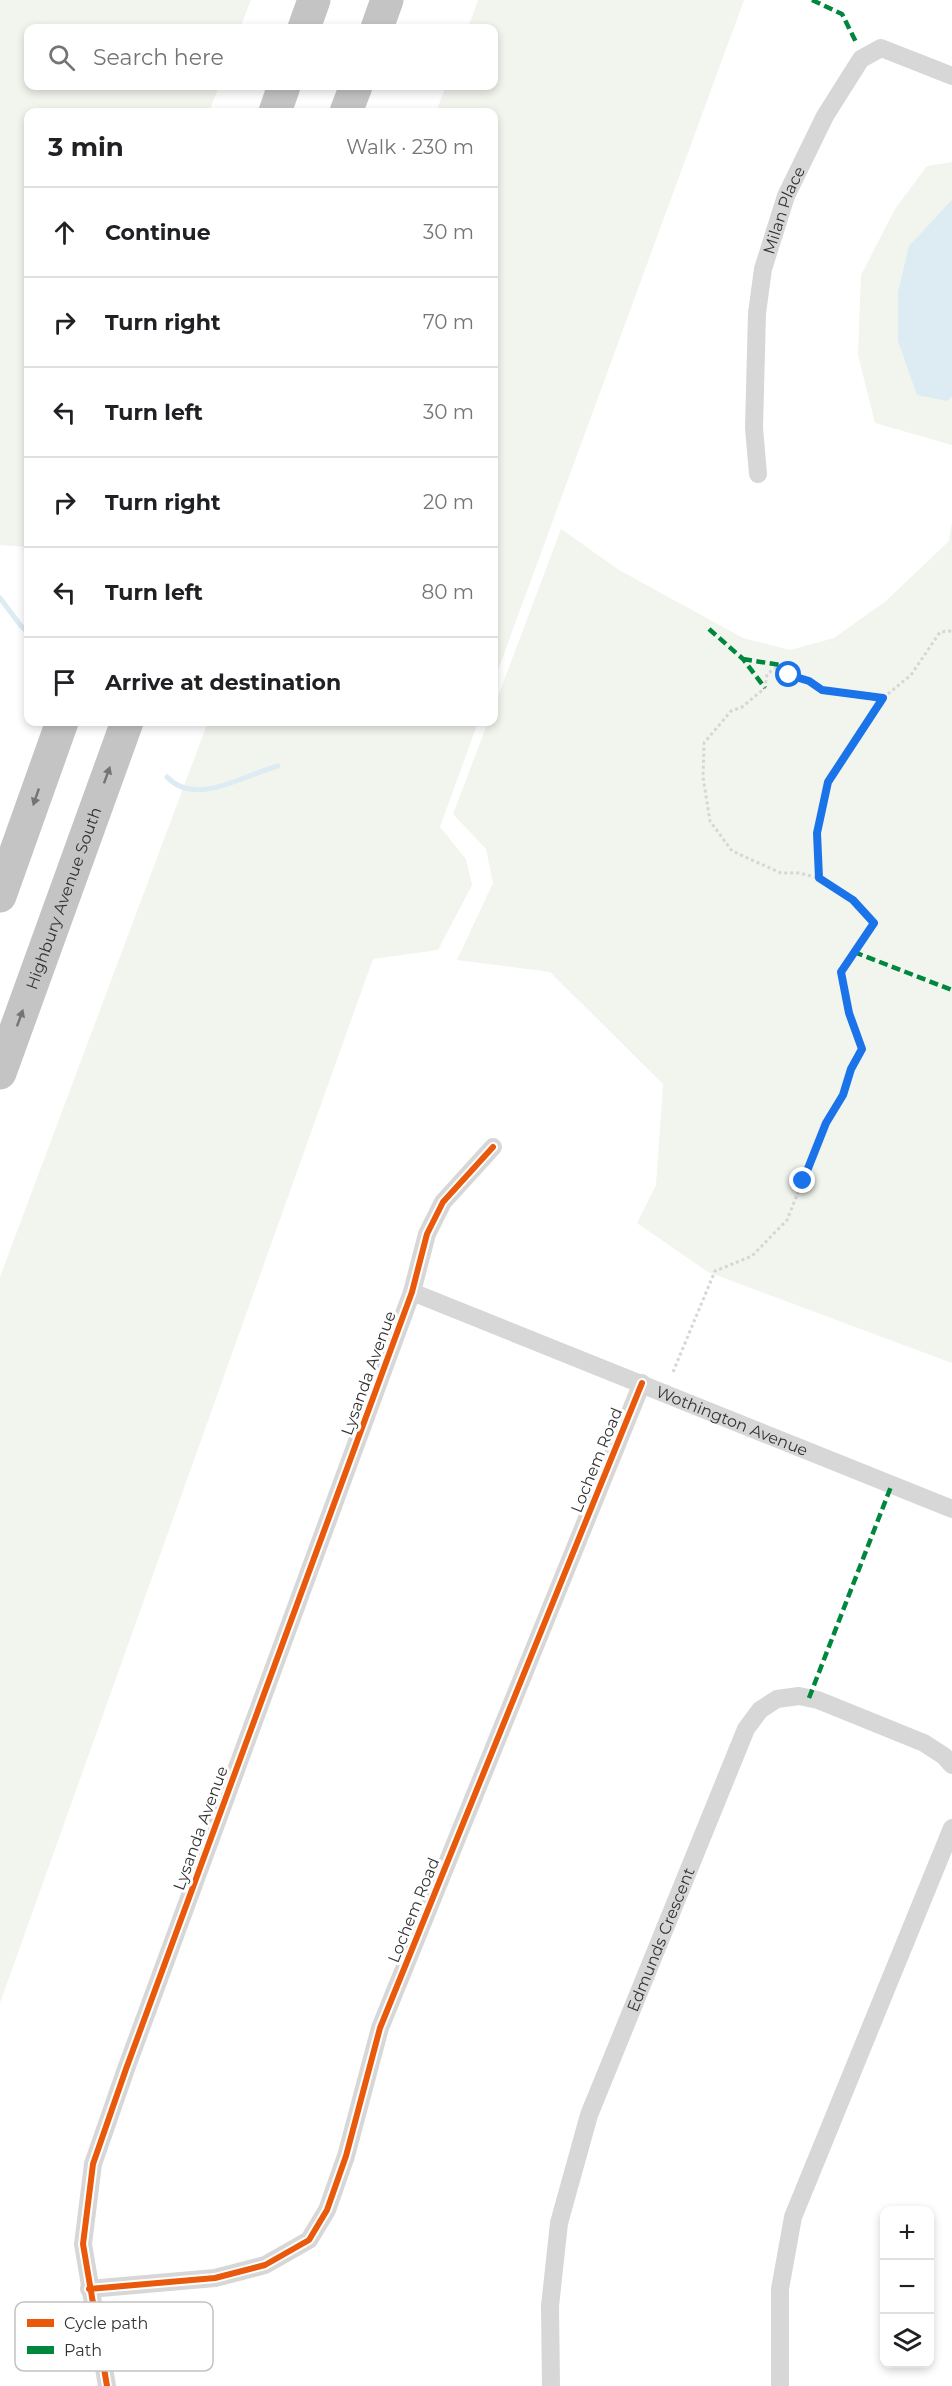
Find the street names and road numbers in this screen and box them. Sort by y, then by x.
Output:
street label: Milan Place [759,163,809,256]
street label: Highbury Avenue South [22,804,105,992]
street label: Lysanda Avenue [337,1308,400,1438]
street label: Wothington Avenue [653,1382,811,1460]
street label: Lochem Road [567,1405,626,1516]
street label: Lysanda Avenue [169,1763,232,1893]
street label: Lochem Road [384,1855,443,1966]
street label: Edmunds Crescent [623,1864,699,2015]

